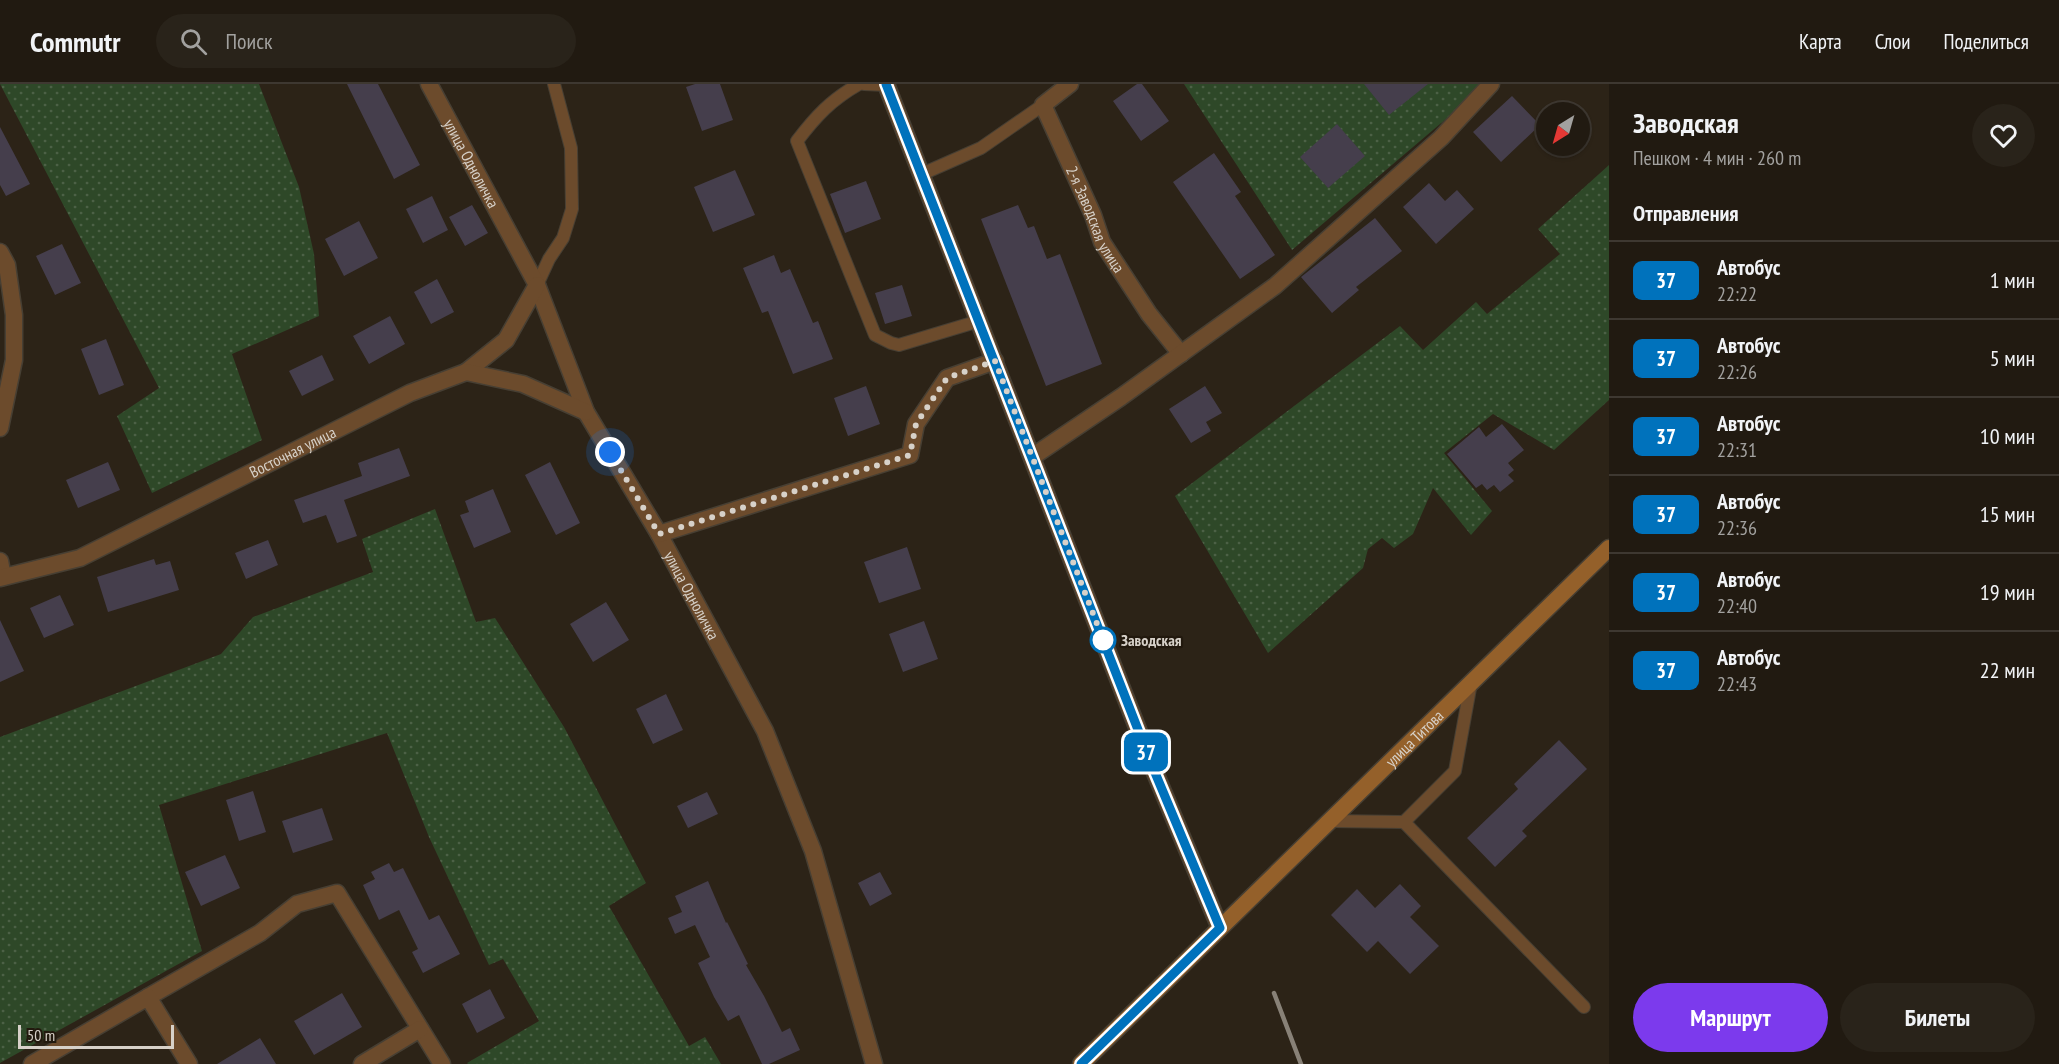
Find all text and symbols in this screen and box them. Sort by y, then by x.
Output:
search box [156,14,576,68]
text: Commutr [30,23,120,60]
icon: search [177,25,210,58]
text: Поиск [225,27,273,55]
text: Карта [1799,28,1842,55]
text: Слои [1875,28,1910,55]
text: Поделиться [1943,28,2029,55]
north arrow [1536,102,1590,156]
map controls [1536,102,1590,156]
text: Заводская [1633,104,1739,141]
button: heart [1972,104,2035,167]
street label: улица Одноличка [440,115,504,211]
text: Пешком · 4 мин · 260 m [1633,145,1801,171]
street label: 2-я Заводская улица [1062,163,1129,276]
text: Отправления [1633,199,1739,227]
text: Автобус [1717,253,1780,281]
text: 1 мин [1990,266,2035,294]
text: 37 [1656,267,1676,294]
text: 22:22 [1717,281,1757,307]
text: Автобус [1717,331,1780,359]
text: 5 мин [1990,344,2035,372]
text: 37 [1656,345,1676,372]
text: 22:26 [1717,359,1757,385]
text: Автобус [1717,409,1780,437]
street label: Восточная улица [246,422,339,482]
text: 10 мин [1980,422,2035,450]
text: 37 [1656,423,1676,450]
your location [595,437,625,467]
text: 22:31 [1717,437,1757,463]
text: Автобус [1717,487,1780,515]
text: 15 мин [1980,500,2035,528]
text: 37 [1656,501,1676,528]
text: 22:36 [1717,515,1757,541]
street label: улица Одноличка [660,547,724,643]
text: Автобус [1717,565,1780,593]
text: 19 мин [1980,578,2035,606]
text: 37 [1656,579,1676,606]
text: 22:40 [1717,593,1757,619]
marker: Заводская [1090,627,1116,653]
place label: Заводская [1121,630,1182,650]
text: Автобус [1717,643,1780,671]
text: 22 мин [1980,656,2035,684]
text: 37 [1656,657,1676,684]
text: 22:43 [1717,671,1757,697]
street label: улица Титова [1381,706,1447,771]
line badge: 37 [1119,732,1173,772]
text: 37 [1136,739,1156,766]
button: Маршрут [1633,983,1828,1052]
button: Билеты [1840,983,2035,1052]
scale bar [18,1022,174,1050]
text: 50 m [27,1025,55,1045]

